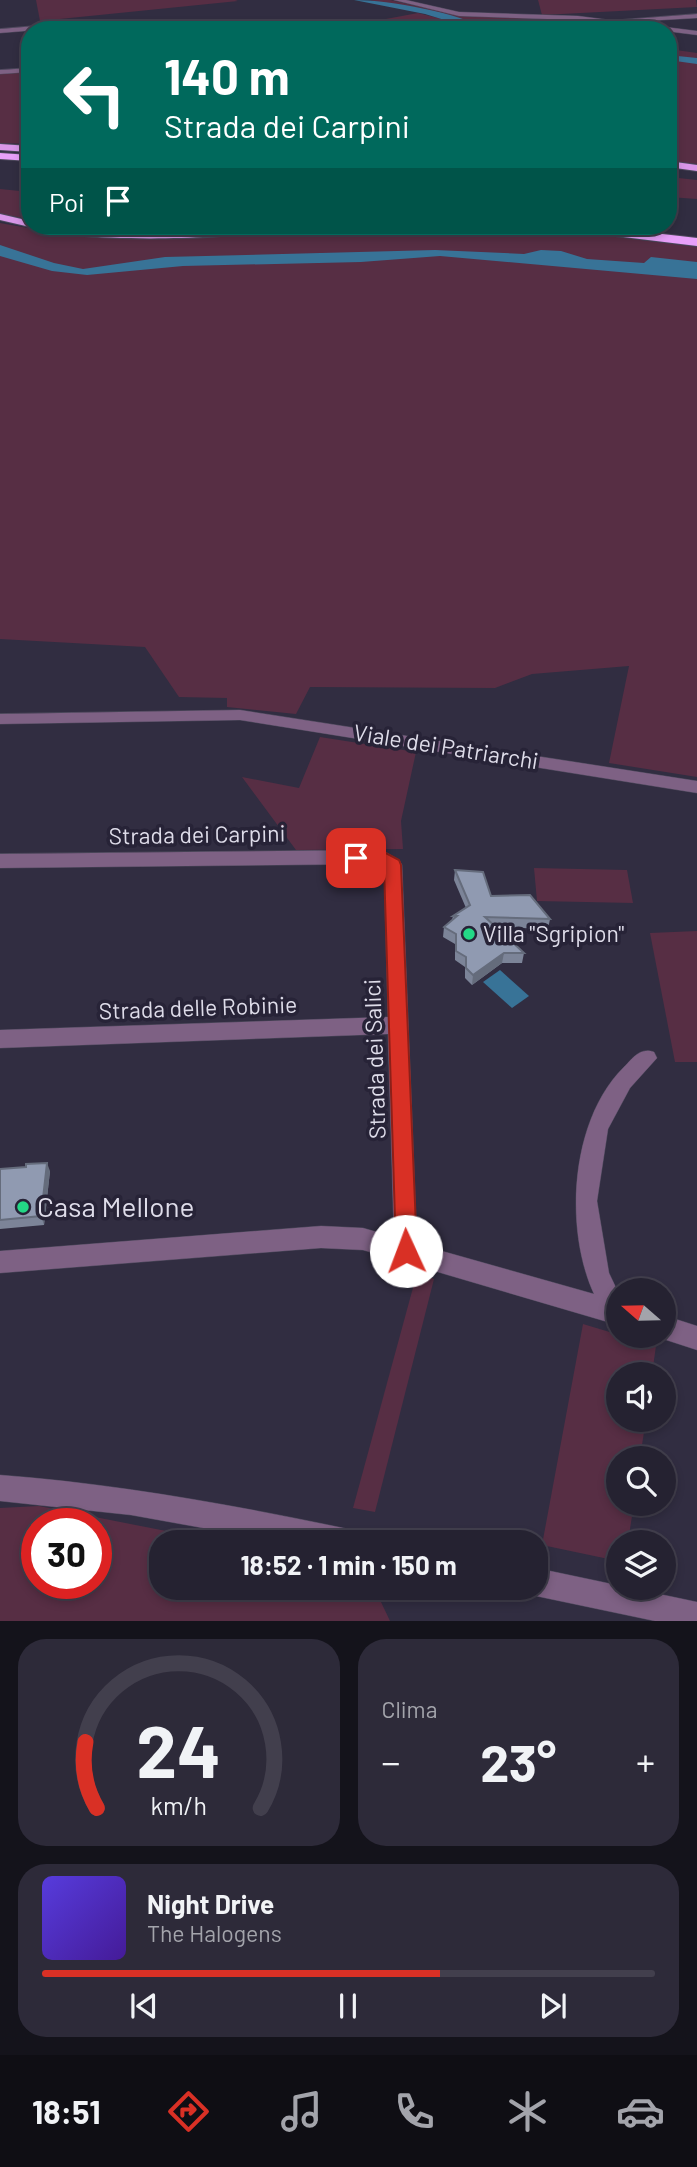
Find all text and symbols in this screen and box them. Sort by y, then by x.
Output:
text: 140 m [164,46,290,105]
icon: left [49,49,140,140]
text: Strada dei Carpini [164,106,410,144]
icon: arrive [99,182,137,220]
text: Poi [49,186,85,217]
street label: Viale dei Patriarchi [352,718,541,774]
street label: Strada dei Carpini [108,818,286,850]
pin [326,828,386,888]
icon: arrive [337,839,375,877]
place label: Villa "Sgripion" [483,919,624,947]
marker: Villa "Sgripion" [461,926,477,942]
street label: Strada dei Salici [357,978,391,1140]
street label: Strada delle Robinie [98,990,298,1024]
place label: Casa Mellone [37,1189,194,1223]
marker: Casa Mellone [15,1199,31,1215]
position arrow [369,1214,443,1288]
north arrow [606,1278,676,1348]
map controls [606,1278,676,1600]
button: sound [606,1362,676,1432]
button: search [606,1446,676,1516]
speed limit sign: 30 [21,1508,112,1599]
button: layers [606,1530,676,1600]
text: 18:52 · 1 min · 150 m [240,1549,457,1580]
text: Clima [382,1695,437,1723]
text: 24 [136,1706,221,1794]
text: 23° [480,1730,556,1792]
text: − [382,1738,401,1784]
text: + [636,1738,655,1784]
text: km/h [150,1790,207,1820]
text: Night Drive [147,1888,274,1919]
text: The Halogens [147,1919,282,1947]
icon: previous [125,1987,163,2025]
icon: pause [329,1987,367,2025]
icon: next [534,1987,572,2025]
icon: directions [164,2087,213,2136]
icon: music [277,2087,326,2136]
icon: phone [390,2087,439,2136]
icon: climate [503,2087,552,2136]
icon: car [616,2087,665,2136]
text: 18:51 [32,2092,100,2130]

